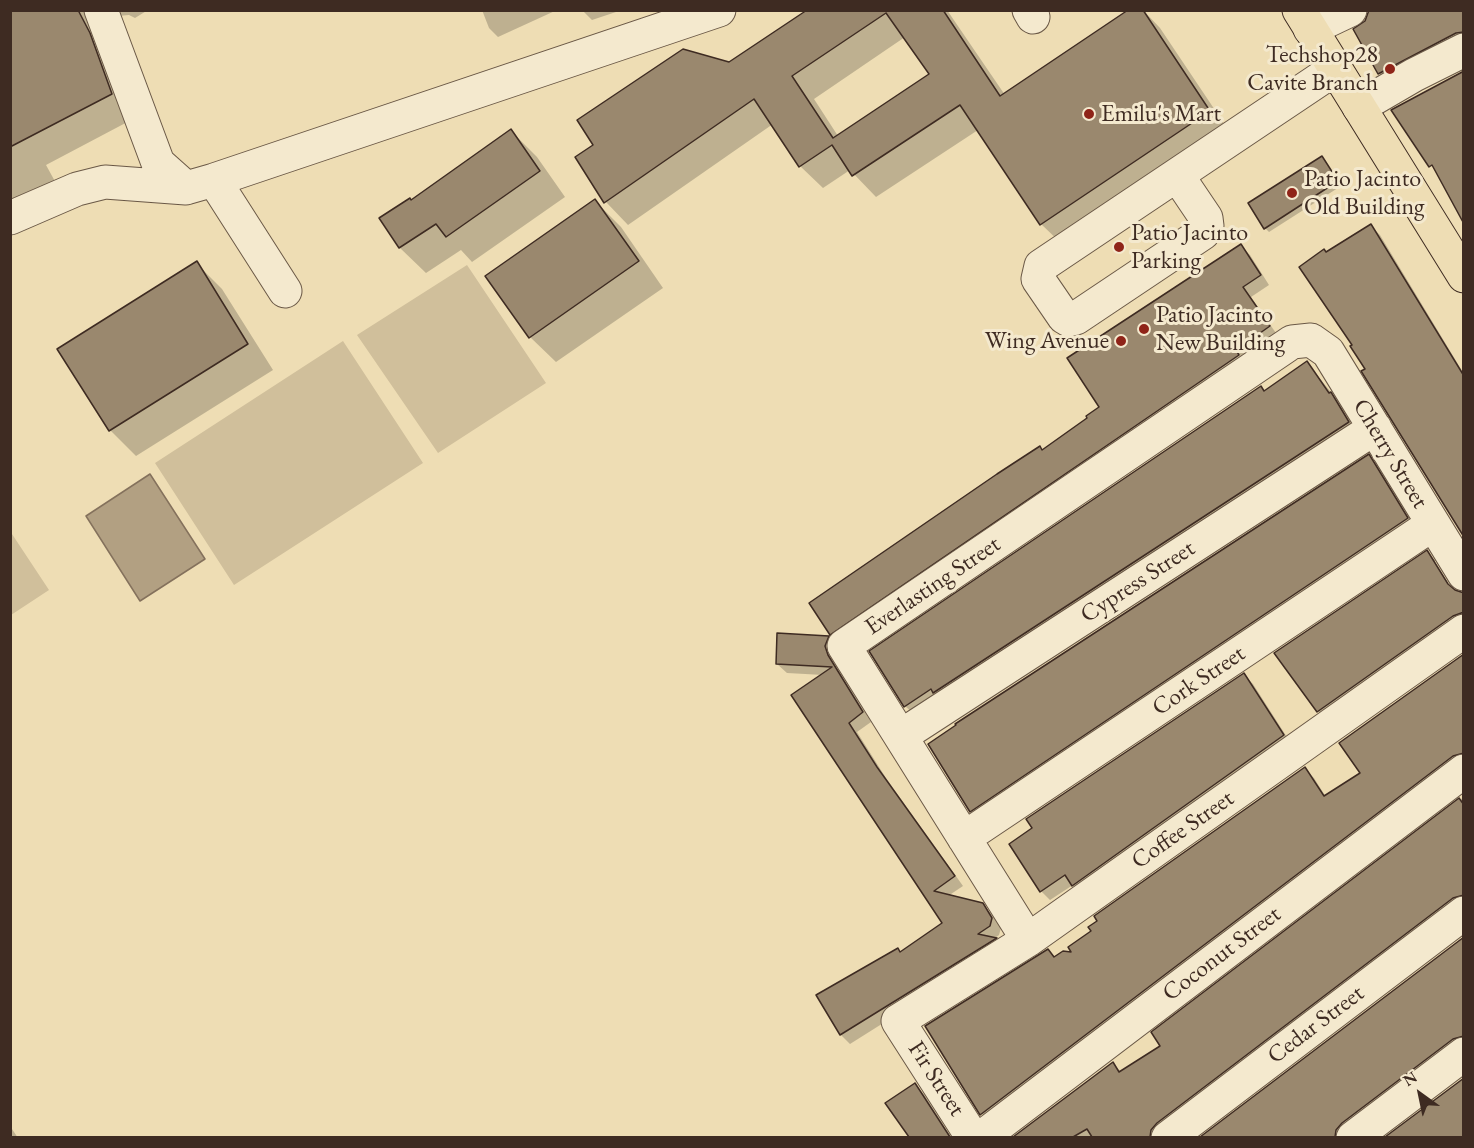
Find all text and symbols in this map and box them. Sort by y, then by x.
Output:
place label: Techshop28 Cavite Branch [1247,41,1378,97]
marker: Techshop28 Cavite Branch [1383,62,1397,76]
place label: Emilu's Mart [1101,100,1221,128]
marker: Emilu's Mart [1082,107,1096,121]
place label: Patio Jacinto Old Building [1304,165,1425,221]
marker: Patio Jacinto Old Building [1285,186,1299,200]
place label: Patio Jacinto Parking [1131,219,1248,275]
marker: Patio Jacinto Parking [1112,240,1126,254]
place label: Patio Jacinto New Building [1156,301,1285,357]
marker: Patio Jacinto New Building [1137,322,1151,336]
place label: Wing Avenue [985,327,1109,355]
marker: Wing Avenue [1114,334,1128,348]
street label: Cherry Street [1346,394,1434,514]
street label: Everlasting Street [860,530,1006,642]
street label: Cypress Street [1075,534,1201,630]
street label: Cork Street [1147,640,1251,722]
street label: Coffee Street [1126,784,1240,876]
street label: Coconut Street [1157,900,1287,1008]
street label: Cedar Street [1262,979,1370,1071]
street label: Fir Street [901,1036,971,1122]
north arrow [1390,1064,1450,1124]
text: N [1399,1066,1421,1091]

